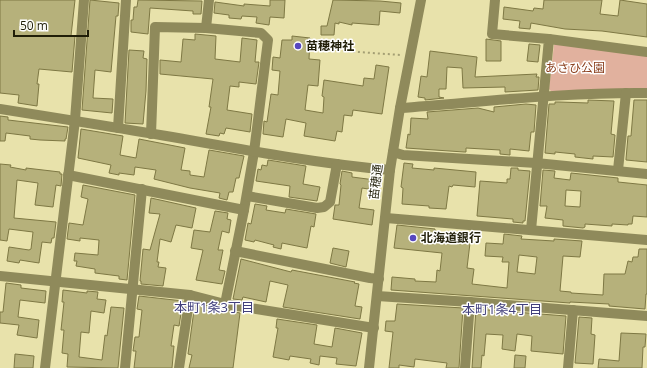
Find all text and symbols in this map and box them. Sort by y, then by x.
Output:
scale bar [14,12,88,38]
text: 50 m [20,17,48,34]
place label: 苗穂神社 [306,37,354,54]
marker: 苗穂神社 [293,41,303,51]
park label: あさひ公園 [545,59,605,76]
street label: 苗穂通 [365,163,386,201]
place label: 北海道銀行 [421,229,481,246]
marker: 北海道銀行 [408,233,418,243]
district label: 本町1条3丁目 [174,298,254,316]
district label: 本町1条4丁目 [462,300,542,318]

